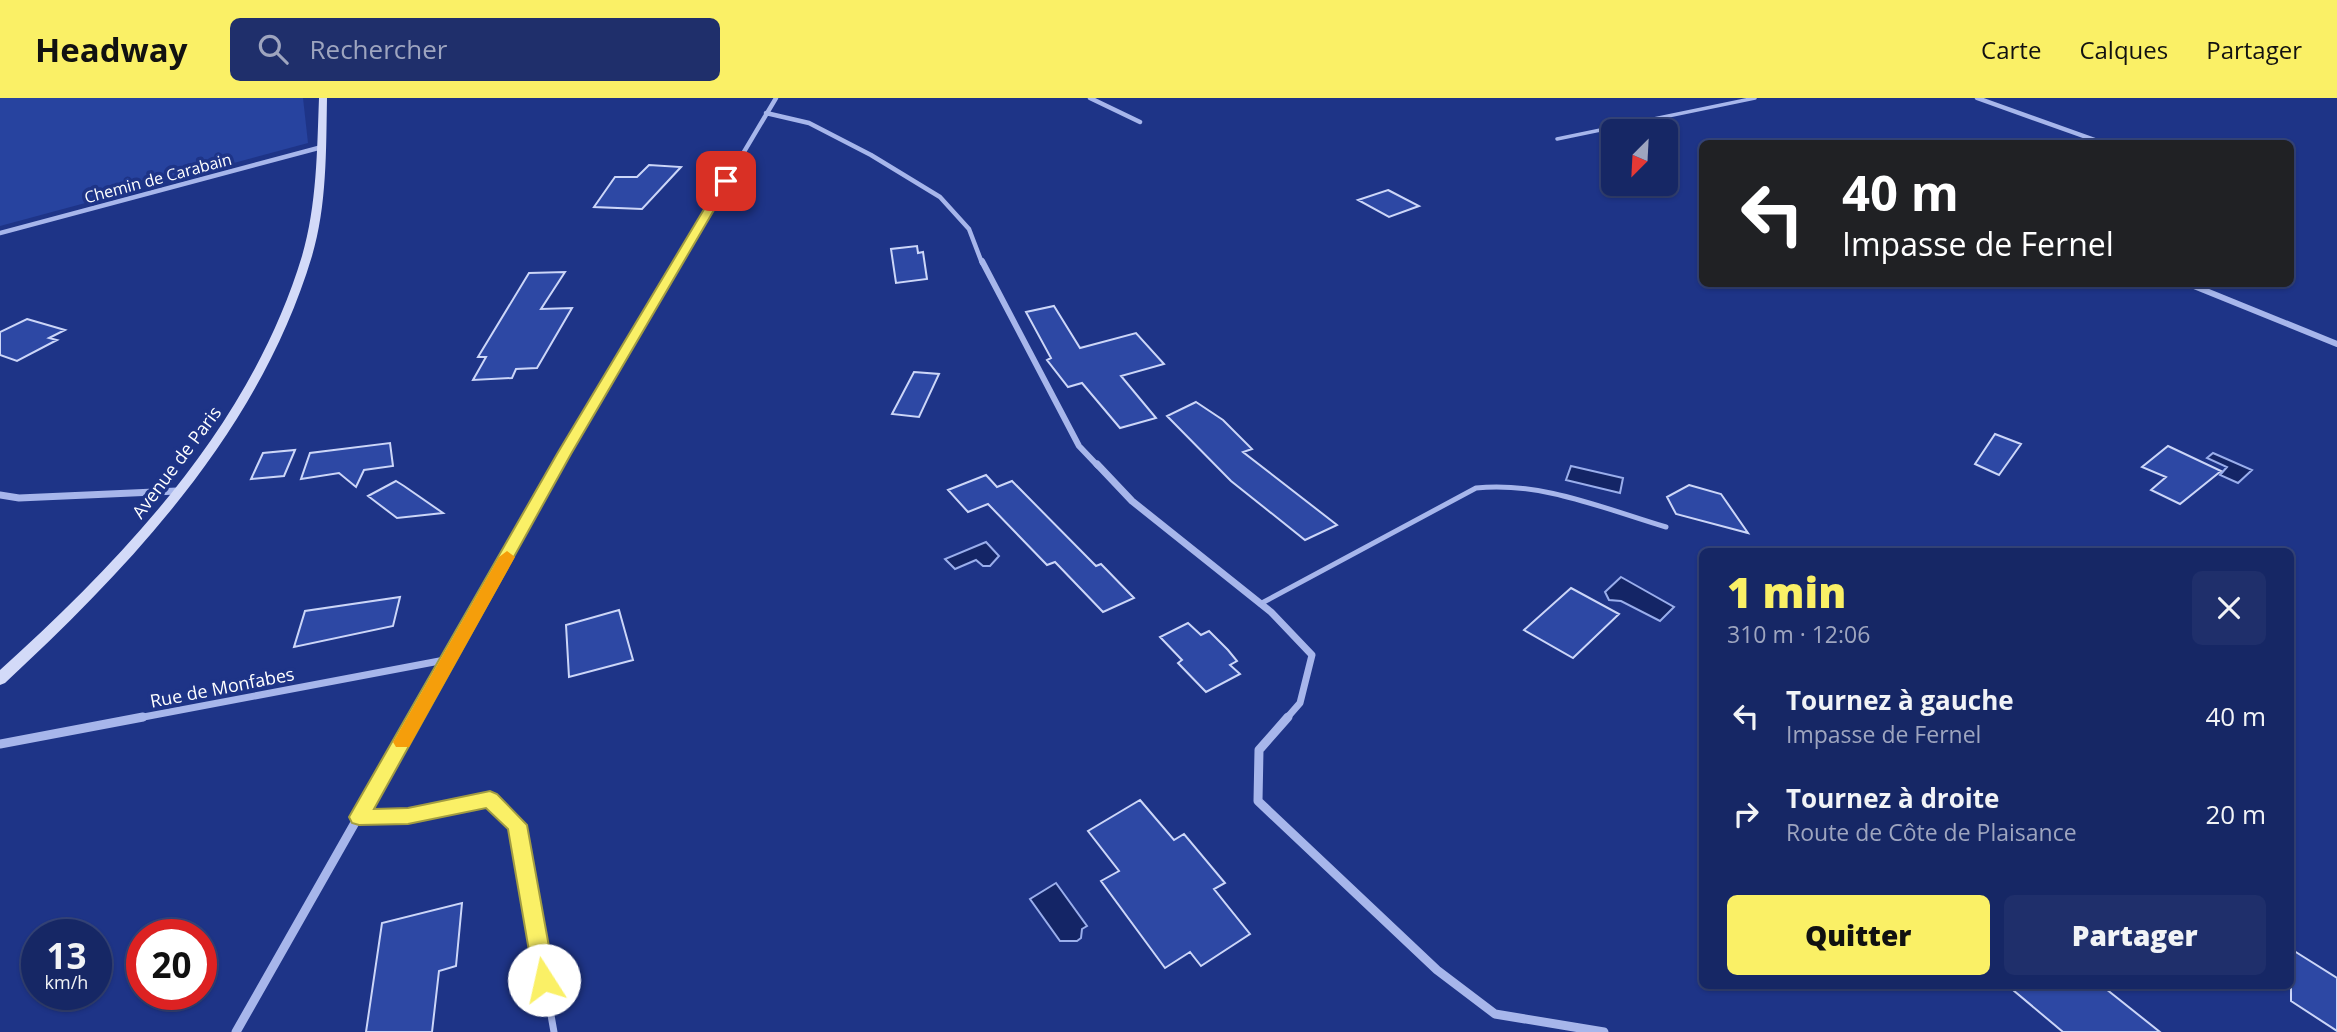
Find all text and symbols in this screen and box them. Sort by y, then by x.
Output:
search box [230,18,720,81]
text: Headway [35,27,188,72]
icon: search [254,30,292,68]
text: Rechercher [310,31,447,67]
text: Carte [1981,33,2041,66]
text: Calques [2079,33,2168,66]
text: Partager [2206,33,2302,66]
north arrow [1601,119,1678,196]
map controls [1601,119,1678,196]
street label: Chemin de Carabain [82,148,234,208]
pin [696,151,756,211]
text: 40 m [1842,159,1959,225]
icon: arrive [707,162,745,200]
icon: left [1727,168,1818,259]
text: Impasse de Fernel [1842,222,2114,265]
street label: Avenue de Paris [126,401,226,523]
text: 1 min [1727,563,1846,620]
button: close [2192,571,2266,645]
text: 310 m · 12:06 [1727,618,1870,650]
street label: Rue de Monfabes [148,661,296,713]
text: Tournez à gauche [1786,682,2014,718]
icon: left [1727,697,1765,735]
text: 40 m [2205,698,2266,734]
text: Impasse de Fernel [1786,718,1981,750]
text: Tournez à droite [1786,780,1999,816]
icon: right [1727,795,1765,833]
text: 20 m [2205,796,2266,832]
text: Route de Côte de Plaisance [1786,816,2077,848]
button: Quitter [1727,895,1990,975]
button: Partager [2004,895,2266,975]
speed limit sign: 20 [126,919,217,1010]
text: 13 [46,932,87,979]
position arrow [507,943,581,1017]
text: km/h [45,970,88,994]

